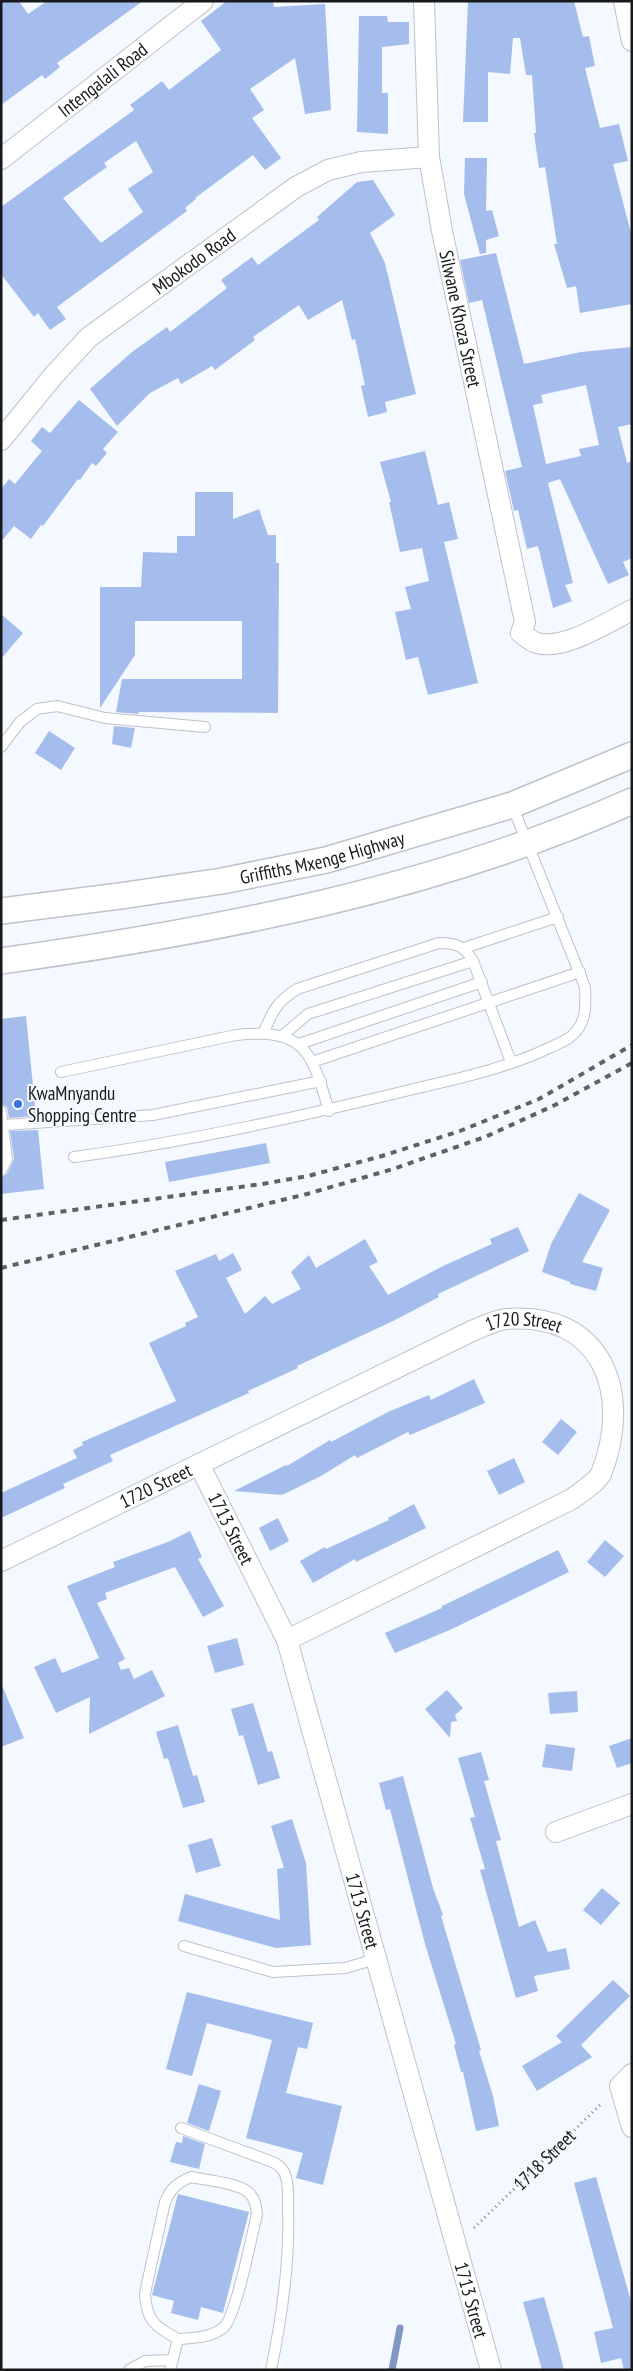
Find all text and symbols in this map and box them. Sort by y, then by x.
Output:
street label: Intengalali Road [53,37,152,122]
street label: Mbokodo Road [148,223,240,299]
street label: Silwane Khoza Street [434,248,487,390]
street label: Griffiths Mxenge Highway [238,825,408,889]
place label: KwaMnyandu Shopping Centre [28,1081,137,1127]
marker: KwaMnyandu Shopping Centre [12,1098,24,1110]
street label: 1720 Street [481,1306,567,1338]
street label: 1720 Street [115,1457,196,1513]
street label: 1713 Street [203,1488,260,1569]
street label: 1713 Street [341,1870,385,1952]
street label: 1718 Street [508,2123,581,2195]
street label: 1713 Street [449,2259,494,2341]

